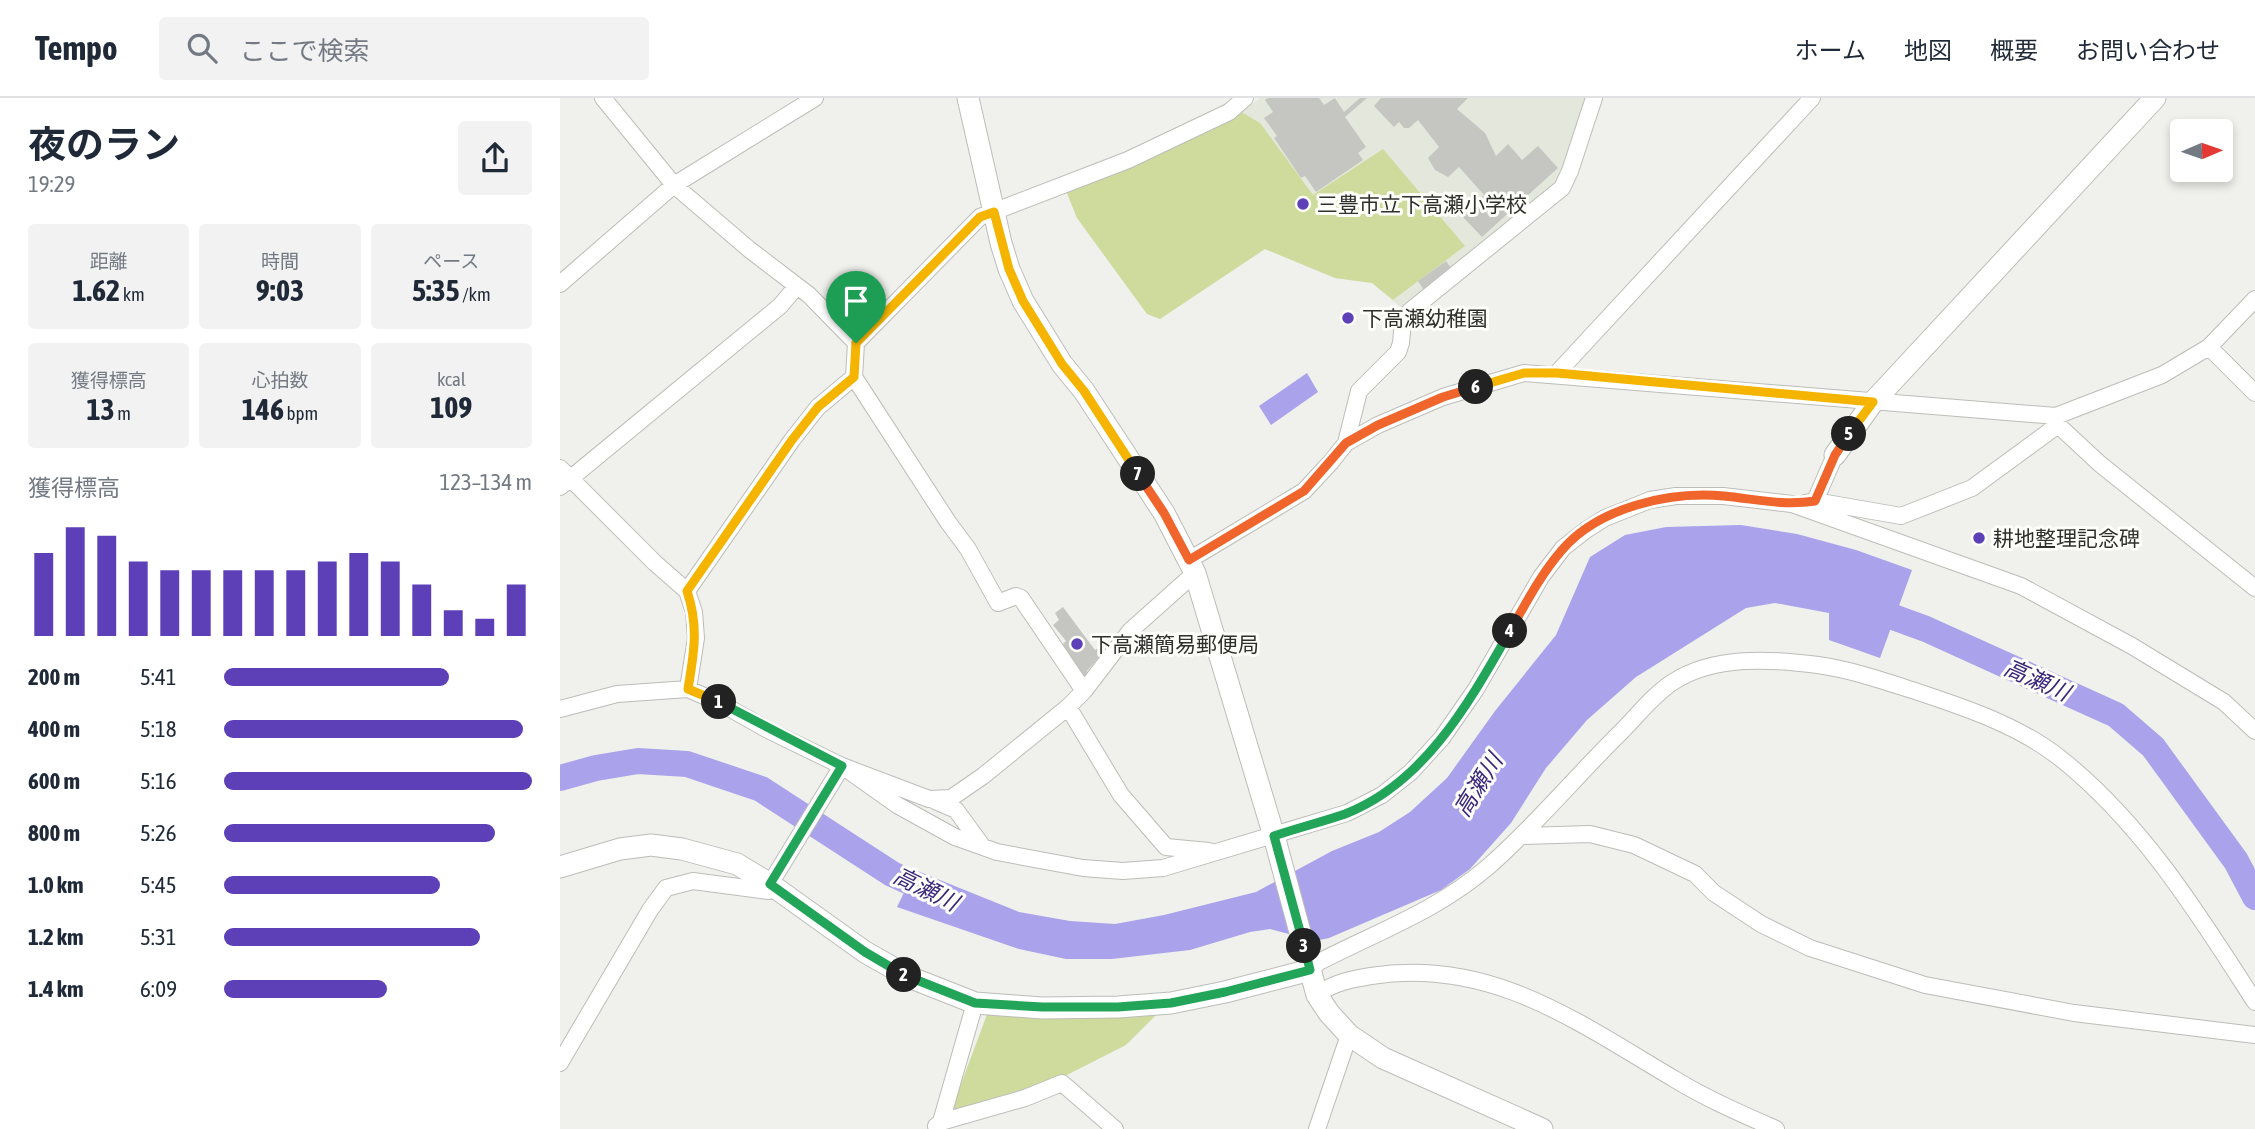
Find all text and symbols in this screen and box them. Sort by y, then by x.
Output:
search box [159,17,649,80]
text: Tempo [35,29,117,67]
icon: search [183,29,221,67]
text: ここで検索 [239,36,369,66]
text: ホーム [1795,37,1866,64]
text: 地図 [1904,37,1952,64]
text: 概要 [1990,37,2038,64]
text: お問い合わせ [2076,37,2220,64]
north arrow [2170,119,2233,182]
map controls [2170,119,2233,182]
button: share [458,121,532,195]
text: 夜のラン [28,123,180,166]
text: 19:29 [28,171,75,197]
place label: 三豊市立下高瀬小学校 [1317,192,1527,216]
marker: 三豊市立下高瀬小学校 [1295,196,1311,212]
text: 距離 [90,250,128,272]
text: 時間 [261,250,299,272]
text: ペース [423,250,479,272]
pin [826,271,886,343]
text: 1.62 [73,273,120,307]
text: 9:03 [256,273,304,307]
text: 5:35 [412,273,460,307]
icon: arrive [837,282,875,320]
text: km [120,283,145,305]
text: /km [460,283,491,305]
place label: 下高瀬幼稚園 [1362,306,1488,330]
marker: 下高瀬幼稚園 [1340,310,1356,326]
text: kcal [437,368,466,390]
text: 獲得標高 [71,369,147,391]
text: 心拍数 [251,369,309,391]
pin: 6 [1458,370,1494,404]
text: 6 [1471,375,1480,397]
text: 109 [430,390,472,424]
text: 13 [86,392,115,426]
text: 146 [242,392,284,426]
text: m [115,402,131,424]
text: bpm [284,402,318,424]
pin: 5 [1832,416,1866,452]
text: 5 [1844,422,1853,444]
pin: 7 [1120,456,1156,492]
text: 7 [1133,462,1142,484]
text: 123–134 m [439,469,532,495]
text: 獲得標高 [28,475,120,501]
place label: 耕地整理記念碑 [1993,526,2140,550]
marker: 耕地整理記念碑 [1971,530,1987,546]
pin: 4 [1492,614,1528,648]
text: 4 [1505,619,1514,641]
place label: 下高瀬簡易郵便局 [1091,632,1259,656]
marker: 下高瀬簡易郵便局 [1069,636,1085,652]
water label: 高瀬川 [2000,654,2077,707]
text: 200 m [28,664,80,690]
text: 5:41 [140,664,177,690]
pin: 1 [702,684,736,720]
text: 1 [714,690,723,712]
text: 400 m [28,716,80,742]
text: 5:18 [140,716,177,742]
water label: 高瀬川 [1449,746,1509,821]
text: 600 m [28,768,80,794]
text: 5:16 [140,768,177,794]
text: 800 m [28,820,80,846]
text: 5:26 [140,820,177,846]
water label: 高瀬川 [889,862,965,917]
text: 1.0 km [28,872,84,898]
text: 5:45 [140,872,177,898]
text: 1.2 km [28,924,84,950]
text: 5:31 [140,924,177,950]
pin: 3 [1286,928,1322,964]
text: 3 [1299,934,1308,956]
pin: 2 [886,958,922,992]
text: 2 [899,963,908,985]
text: 1.4 km [28,976,84,1002]
text: 6:09 [140,976,177,1002]

